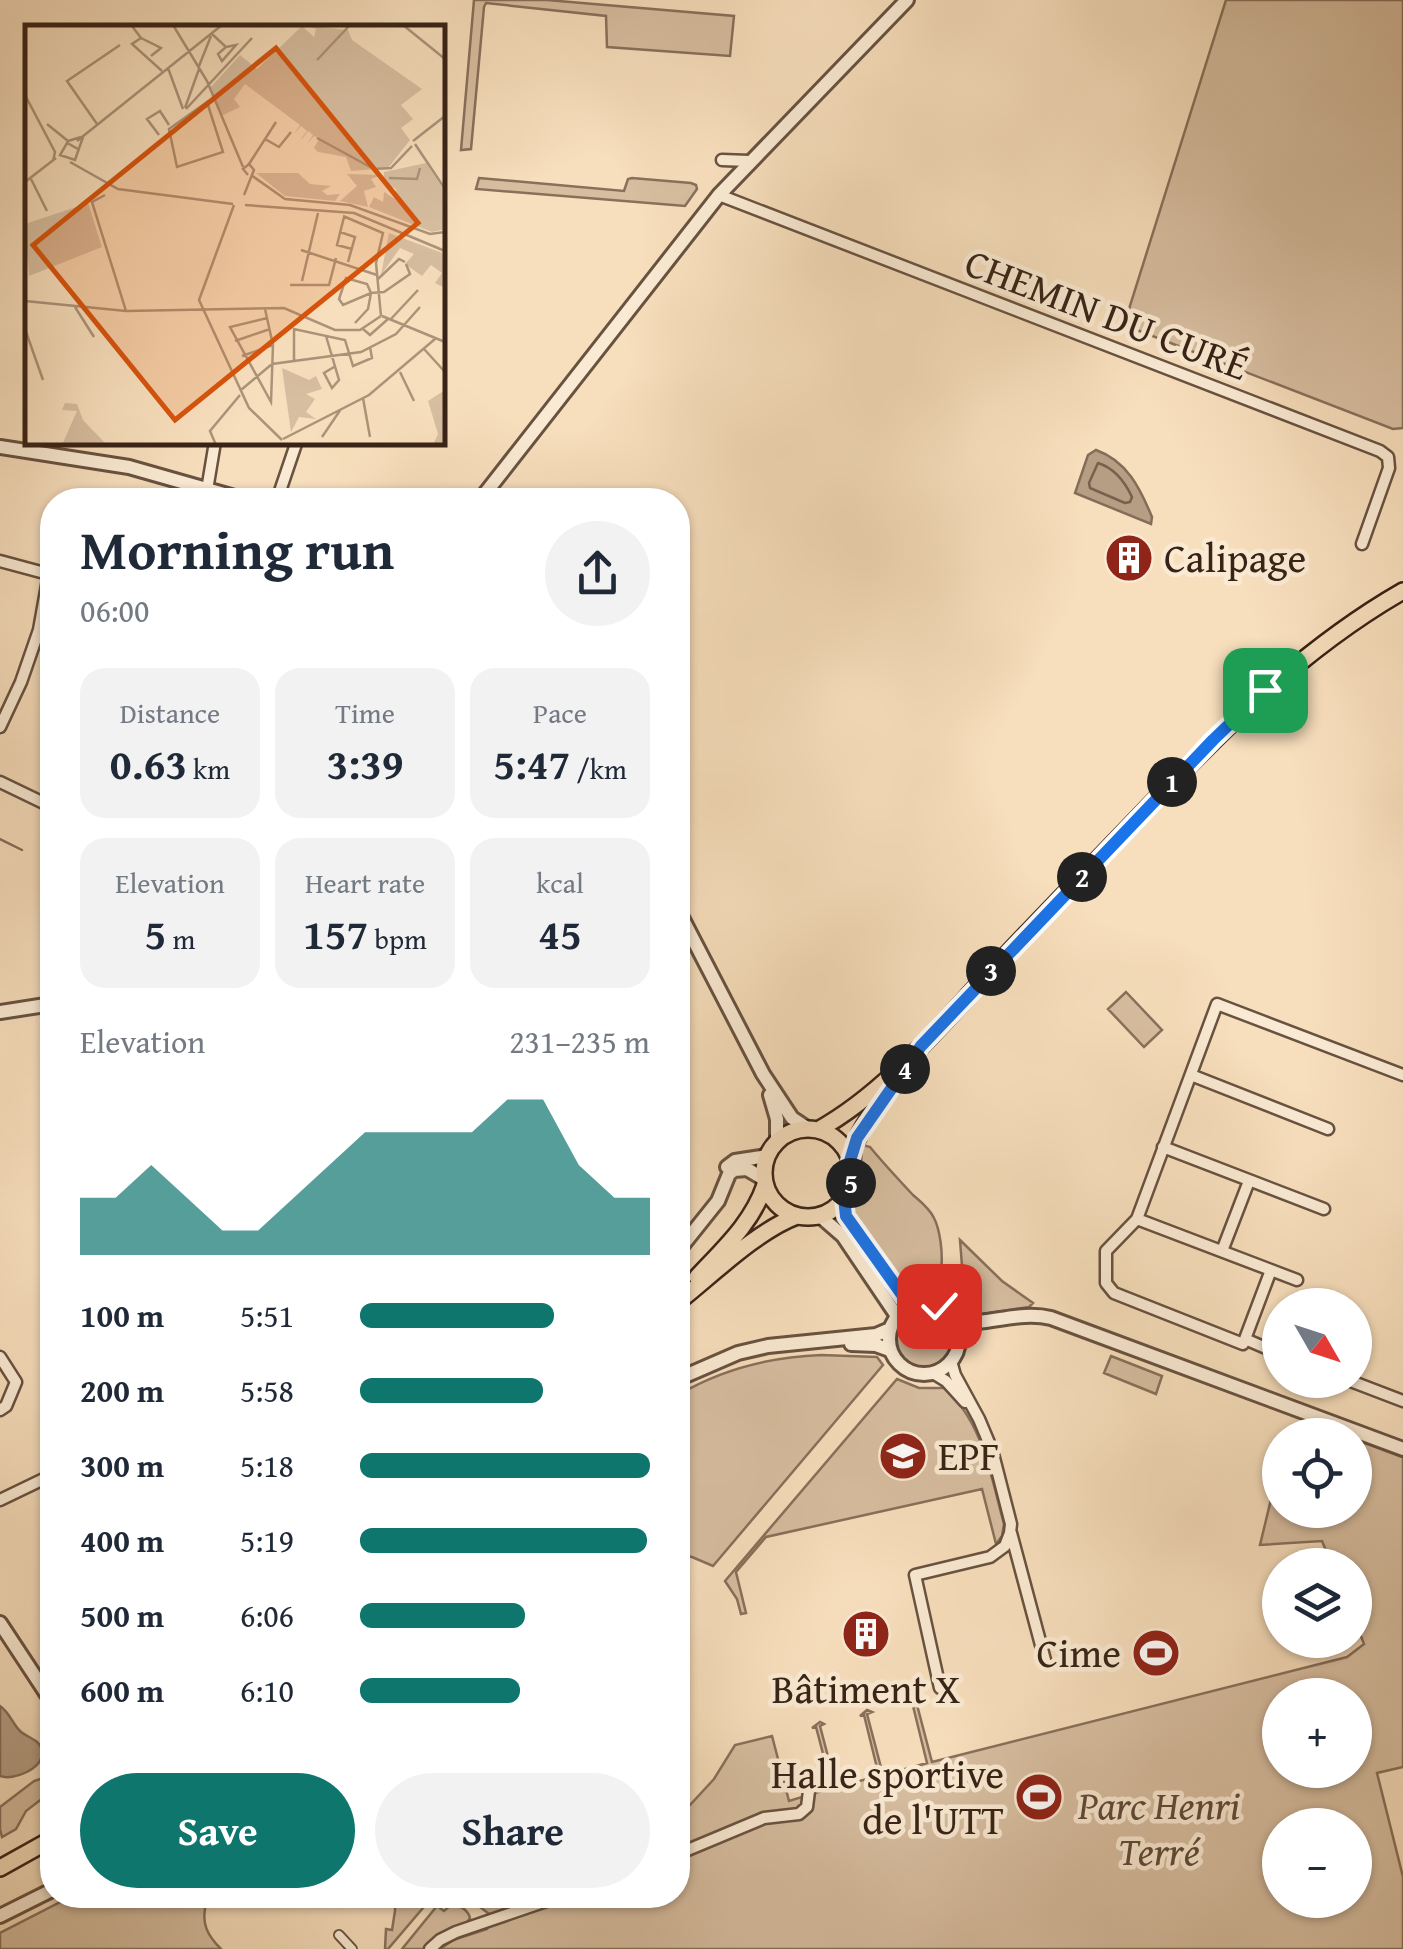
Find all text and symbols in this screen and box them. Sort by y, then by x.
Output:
inset map [25,25,445,445]
street label: CHEMIN DU CURÉ [957,232,1257,395]
text: Morning run [80,509,394,589]
button: share [545,521,650,626]
place label: Calipage [1164,528,1306,587]
building icon: Calipage [1103,532,1155,584]
text: 06:00 [80,587,149,634]
pin [1223,648,1308,733]
icon: arrive [1238,663,1293,718]
text: Distance [120,692,220,733]
text: Time [335,692,395,733]
text: Pace [533,692,587,733]
text: 0.63 [110,733,187,794]
text: 3:39 [326,733,404,794]
text: 5:47 [493,733,570,794]
text: km [187,748,230,789]
text: /km [570,748,627,789]
pin: 1 [1147,757,1197,807]
text: 1 [1165,761,1179,802]
pin: 2 [1057,852,1107,902]
text: 2 [1075,856,1089,897]
text: Elevation [115,862,225,903]
text: Heart rate [305,862,425,903]
text: kcal [536,862,584,903]
text: 5 [145,903,166,964]
text: 157 [303,903,368,964]
text: 45 [538,903,582,964]
text: m [166,918,195,959]
text: bpm [368,918,427,959]
pin: 3 [966,946,1016,996]
text: 3 [984,950,998,991]
text: Elevation [80,1018,205,1065]
text: 231–235 m [509,1018,650,1065]
pin: 4 [880,1044,930,1094]
text: 4 [898,1048,912,1089]
pin: 5 [826,1158,876,1208]
text: 5 [844,1162,858,1203]
pin [897,1264,982,1349]
icon: check [912,1279,967,1334]
north arrow [1262,1288,1372,1398]
map controls [1262,1288,1372,1918]
text: 100 m [80,1292,164,1339]
text: 5:51 [240,1292,294,1339]
text: 200 m [80,1367,164,1414]
text: 5:58 [240,1367,294,1414]
button: locate [1262,1418,1372,1528]
place label: EPF [938,1426,999,1485]
school or university icon: EPF [877,1430,929,1482]
text: 300 m [80,1442,164,1489]
text: 5:18 [240,1442,294,1489]
text: 400 m [80,1517,164,1564]
text: 5:19 [240,1517,294,1564]
button: layers [1262,1548,1372,1658]
text: 500 m [80,1592,164,1639]
text: 6:06 [240,1592,294,1639]
building icon: Bâtiment X [840,1608,892,1660]
place label: Cime [1037,1623,1121,1682]
sports icon: Cime [1130,1627,1182,1679]
place label: Bâtiment X [772,1659,960,1718]
text: 600 m [80,1667,164,1714]
text: 6:10 [240,1667,294,1714]
button: + [1262,1678,1372,1788]
place label: Halle sportive de l'UTT [771,1744,1004,1849]
sports icon: Halle sportive de l'UTT [1013,1771,1065,1823]
button: Save [80,1773,355,1888]
button: Share [375,1773,650,1888]
park label: Parc Henri Terré [1077,1775,1240,1880]
button: − [1262,1808,1372,1918]

